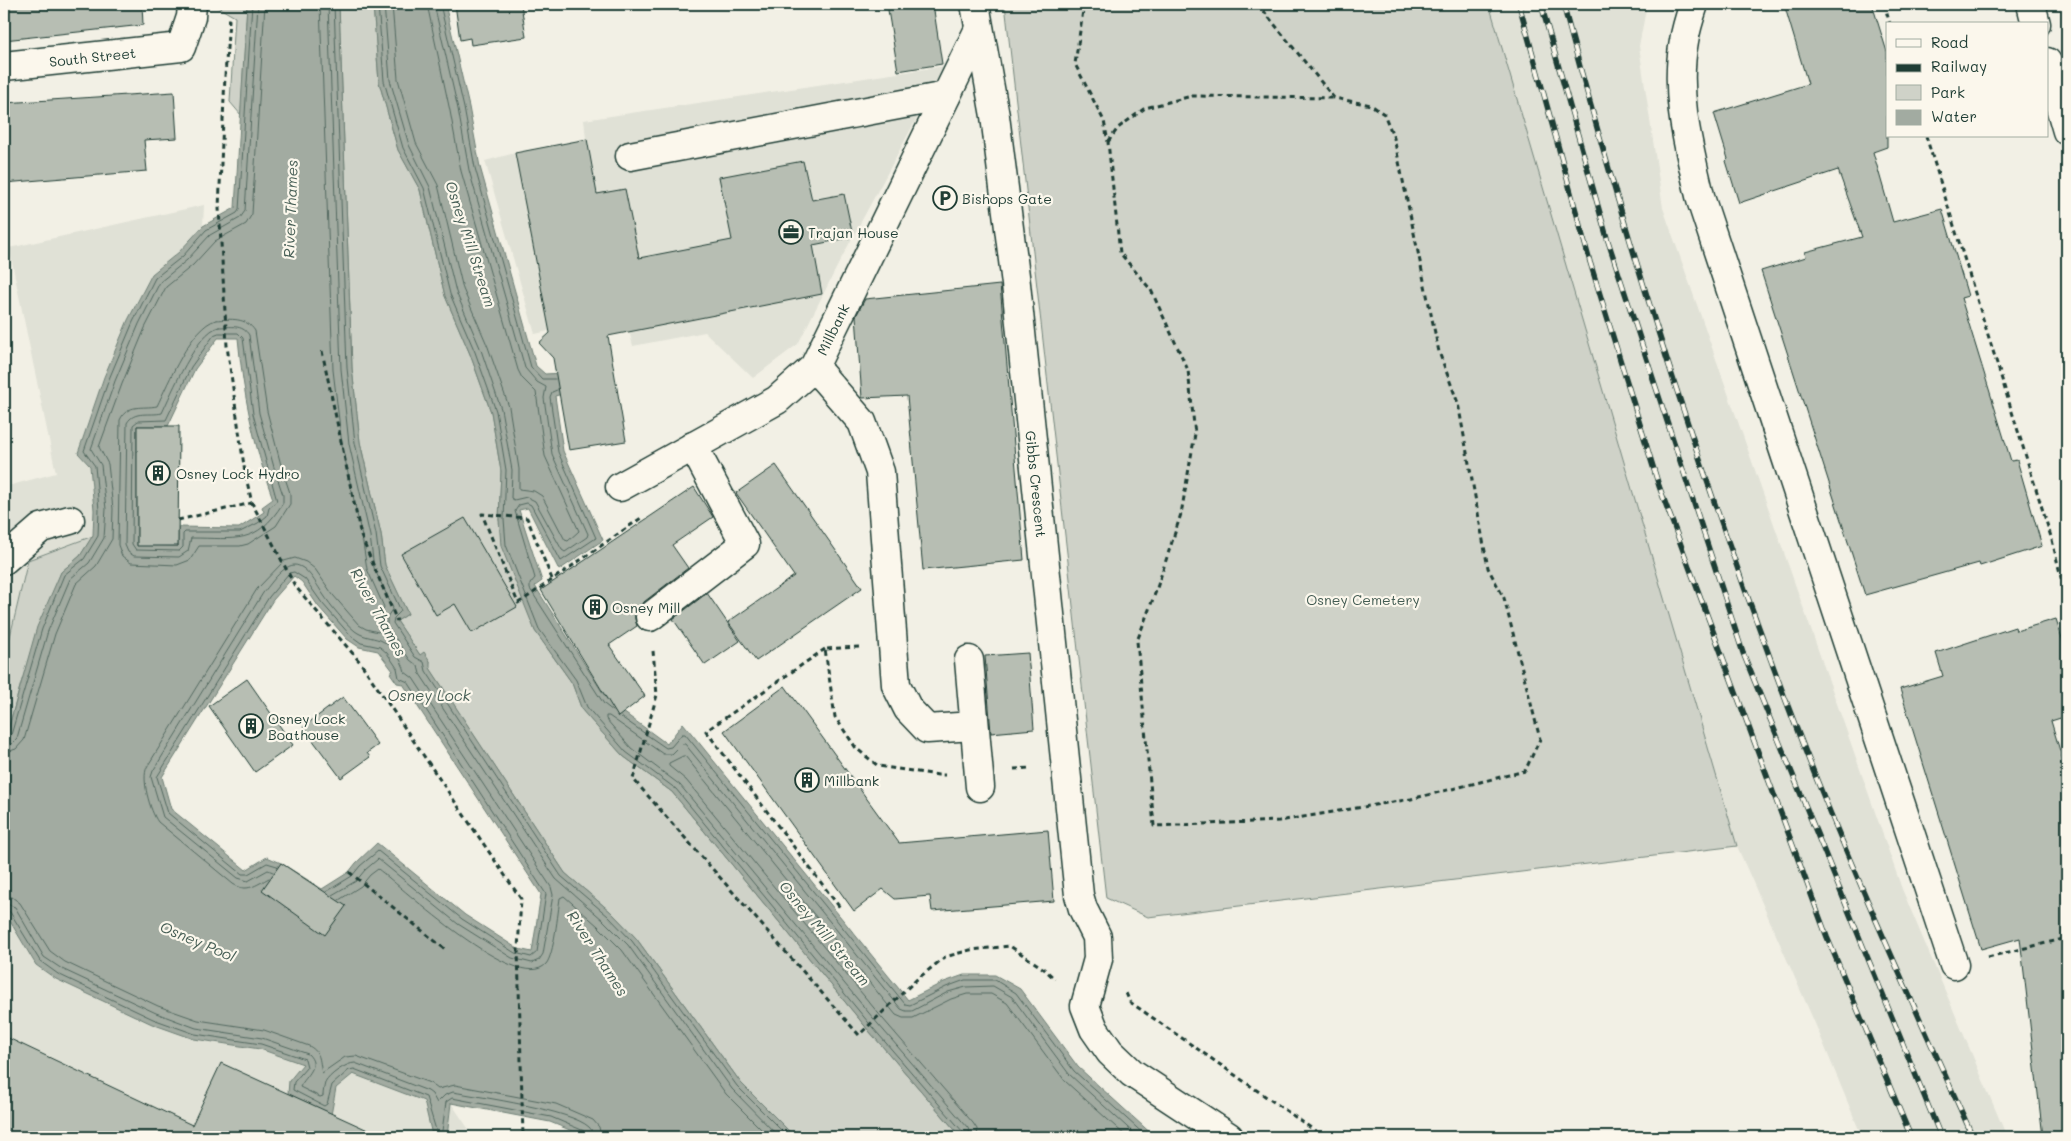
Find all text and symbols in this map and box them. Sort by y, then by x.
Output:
legend [1886,22,2048,138]
text: Road [1931,32,1968,52]
street label: South Street [48,42,137,71]
text: Railway [1931,56,1987,76]
text: Park [1931,82,1965,102]
text: Water [1931,106,1977,126]
water label: River Thames [278,159,302,259]
water label: Osney Mill Stream [441,178,501,310]
parking icon: Bishops Gate [932,185,958,211]
place label: Bishops Gate [962,189,1052,208]
office icon: Trajan House [778,219,804,245]
place label: Trajan House [808,223,899,242]
street label: Millbank [812,300,853,358]
street label: Gibbs Crescent [1022,430,1052,538]
building icon: Osney Lock Hydro [145,460,171,486]
place label: Osney Lock Hydro [176,464,299,483]
water label: River Thames [346,564,412,660]
park label: Osney Cemetery [1306,590,1420,609]
building icon: Osney Mill [582,594,608,620]
place label: Osney Mill [612,598,681,617]
water label: Osney Lock [388,685,472,705]
place label: Osney Lock Boathouse [268,709,345,744]
building icon: Osney Lock Boathouse [238,713,264,739]
building icon: Millbank [794,767,820,793]
place label: Millbank [824,771,879,790]
water label: Osney Mill Stream [775,876,875,990]
water label: River Thames [563,906,633,1000]
water label: Osney Pool [157,916,239,966]

